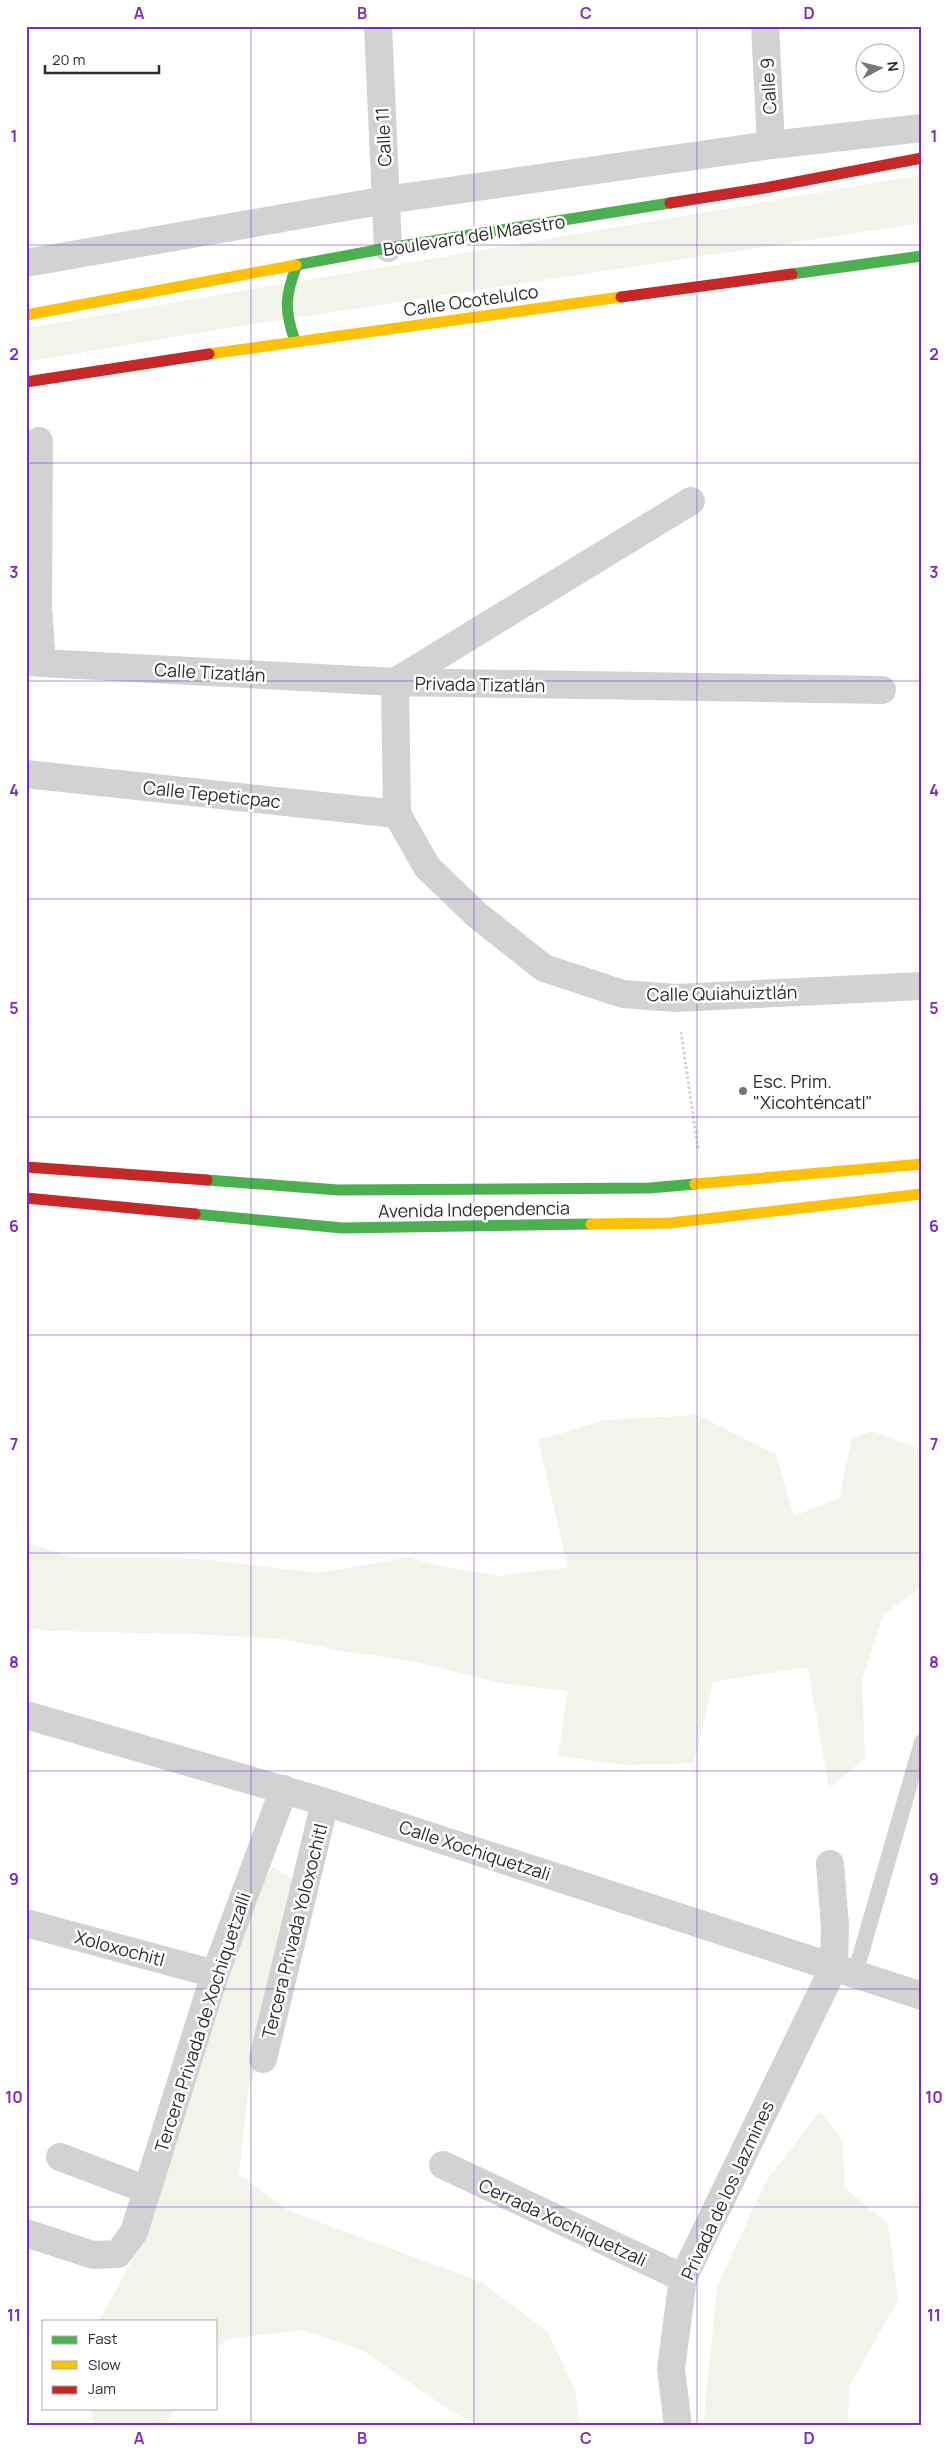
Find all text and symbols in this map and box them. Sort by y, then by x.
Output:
text: A [134,2,145,24]
text: B [357,2,367,24]
text: C [580,2,592,24]
text: D [803,2,815,24]
scale bar [45,42,159,74]
north arrow [856,42,906,92]
text: 20 m [52,49,85,70]
street label: Calle 9 [755,57,781,115]
text: N [883,60,903,73]
street label: Calle 11 [369,107,397,167]
text: 1 [10,125,18,147]
text: 1 [930,125,938,147]
street label: Boulevard del Maestro [381,209,567,261]
street label: Calle Ocotelulco [402,279,540,321]
text: 2 [9,343,19,365]
text: 2 [929,343,939,365]
text: 3 [9,561,19,583]
text: 3 [929,561,939,583]
street label: Calle Tizatlán [154,657,266,687]
street label: Privada Tizatlán [415,671,545,697]
street label: Calle Tepeticpac [142,775,282,813]
text: 4 [9,779,19,801]
text: 4 [929,779,939,801]
street label: Calle Quiahuiztlán [647,980,797,1006]
text: 5 [9,997,19,1019]
text: 5 [929,997,939,1019]
place label: Esc. Prim. "Xicohténcatl" [753,1069,873,1114]
marker: Esc. Prim. "Xicohténcatl" [737,1085,749,1097]
street label: Avenida Independencia [378,1195,570,1223]
text: 6 [9,1215,19,1237]
text: 6 [929,1215,939,1237]
text: 7 [10,1433,18,1455]
text: 7 [930,1433,938,1455]
text: 8 [9,1651,19,1673]
text: 8 [929,1651,939,1673]
street label: Calle Xochiquetzali [396,1814,554,1886]
street label: Tercera Privada Yoloxochitl [256,1821,332,2041]
text: 9 [9,1868,19,1890]
text: 9 [929,1868,939,1890]
street label: Tercera Privada de Xochiquetzalli [149,1889,255,2155]
street label: Xoloxochitl [72,1925,168,1971]
text: 10 [5,2086,23,2108]
text: 10 [925,2086,943,2108]
street label: Privada de los Jazmines [675,2097,779,2283]
street label: Cerrada Xochiquetzali [475,2172,651,2272]
text: 11 [7,2304,21,2326]
text: 11 [927,2304,941,2326]
legend [42,2320,218,2410]
text: Fast [88,2328,117,2349]
text: Slow [88,2354,121,2375]
text: Jam [88,2378,116,2399]
text: A [134,2427,145,2449]
text: B [357,2427,367,2449]
text: C [580,2427,592,2449]
text: D [803,2427,815,2449]

